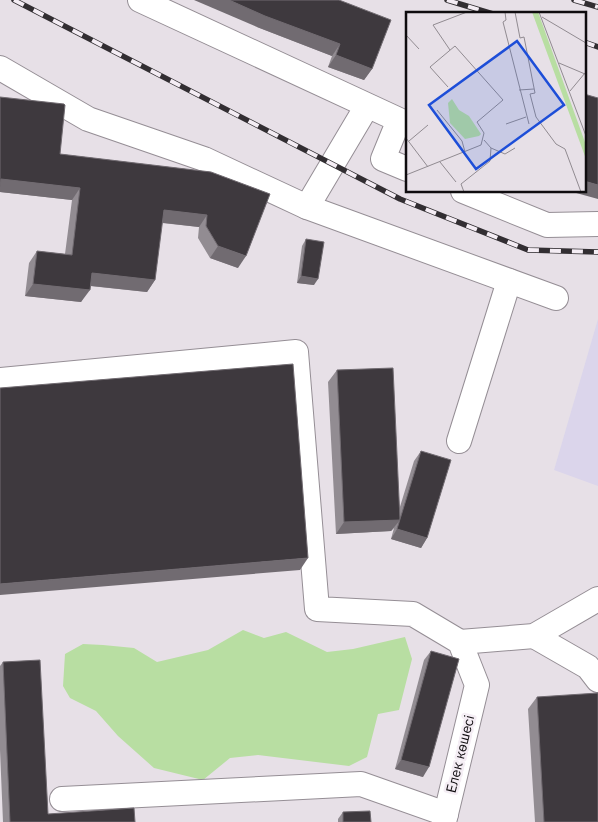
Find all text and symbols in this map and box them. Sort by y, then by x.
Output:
inset map [406,12,586,192]
street label: Елек көшесі [442,713,478,795]

